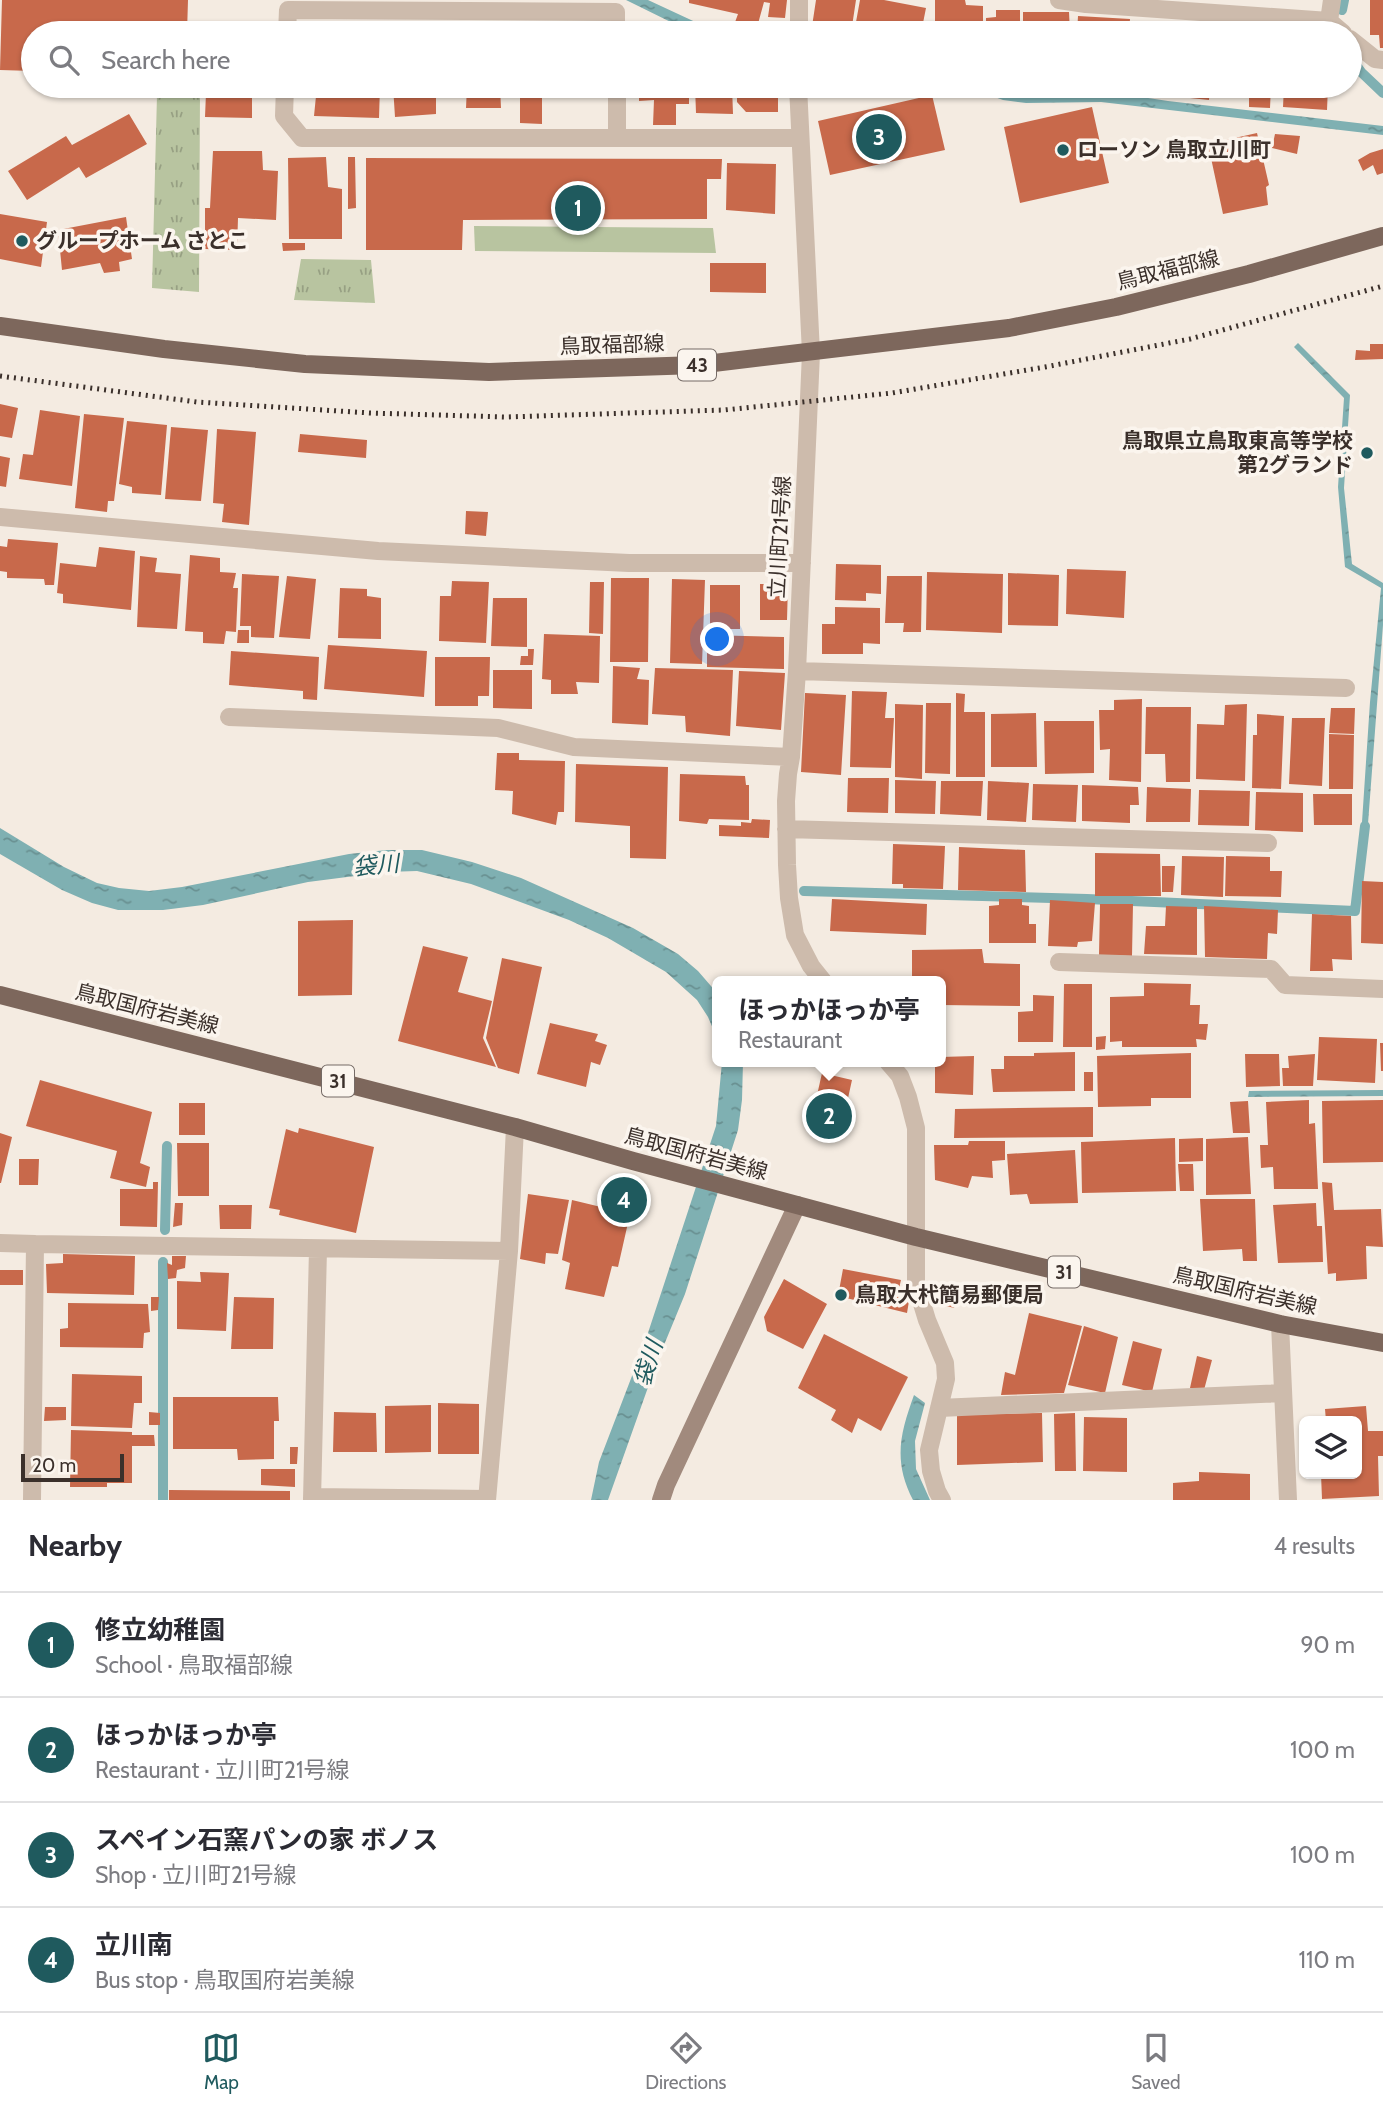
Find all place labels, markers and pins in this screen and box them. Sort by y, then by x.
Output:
pin: 3 [856,111,902,163]
place label: ローソン 鳥取立川町 [1077,137,1271,162]
marker: ローソン 鳥取立川町 [1055,142,1071,158]
pin: 1 [555,182,601,234]
place label: グループホーム さとこ [36,228,249,253]
marker: グループホーム さとこ [14,233,30,249]
place label: 鳥取県立鳥取東高等学校 第2グランド [1122,428,1353,477]
marker: 鳥取県立鳥取東高等学校 第2グランド [1359,445,1375,461]
pin: 2 [806,1090,852,1142]
pin: 4 [601,1174,647,1226]
place label: 鳥取大杙簡易郵便局 [855,1282,1044,1307]
marker: 鳥取大杙簡易郵便局 [833,1287,849,1303]

